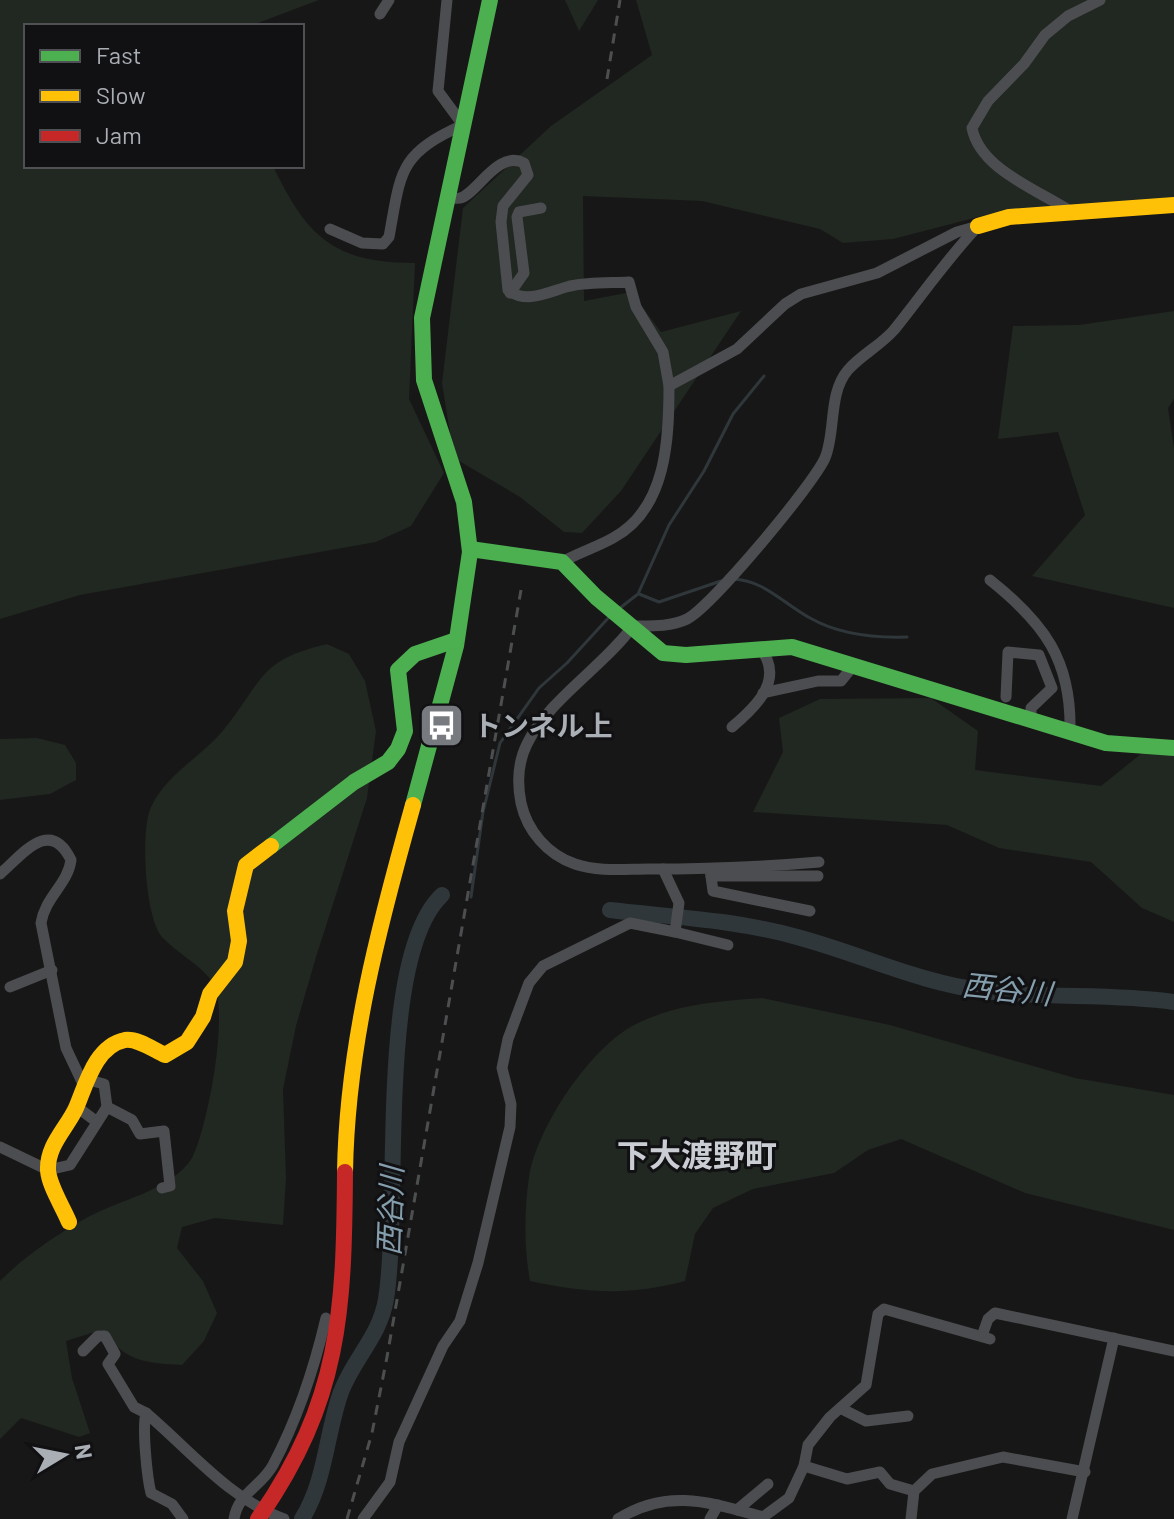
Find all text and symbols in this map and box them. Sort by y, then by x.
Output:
legend [24,24,304,168]
text: Fast [96,40,141,69]
text: Slow [96,80,145,109]
text: Jam [96,120,142,149]
bus stop icon: トンネル上 [418,702,466,750]
place label: トンネル上 [473,708,612,742]
water label: 西谷川 [961,965,1057,1011]
district label: 下大渡野町 [617,1135,777,1173]
water label: 西谷川 [369,1162,409,1257]
north arrow [24,1415,104,1495]
text: N [71,1442,99,1461]

